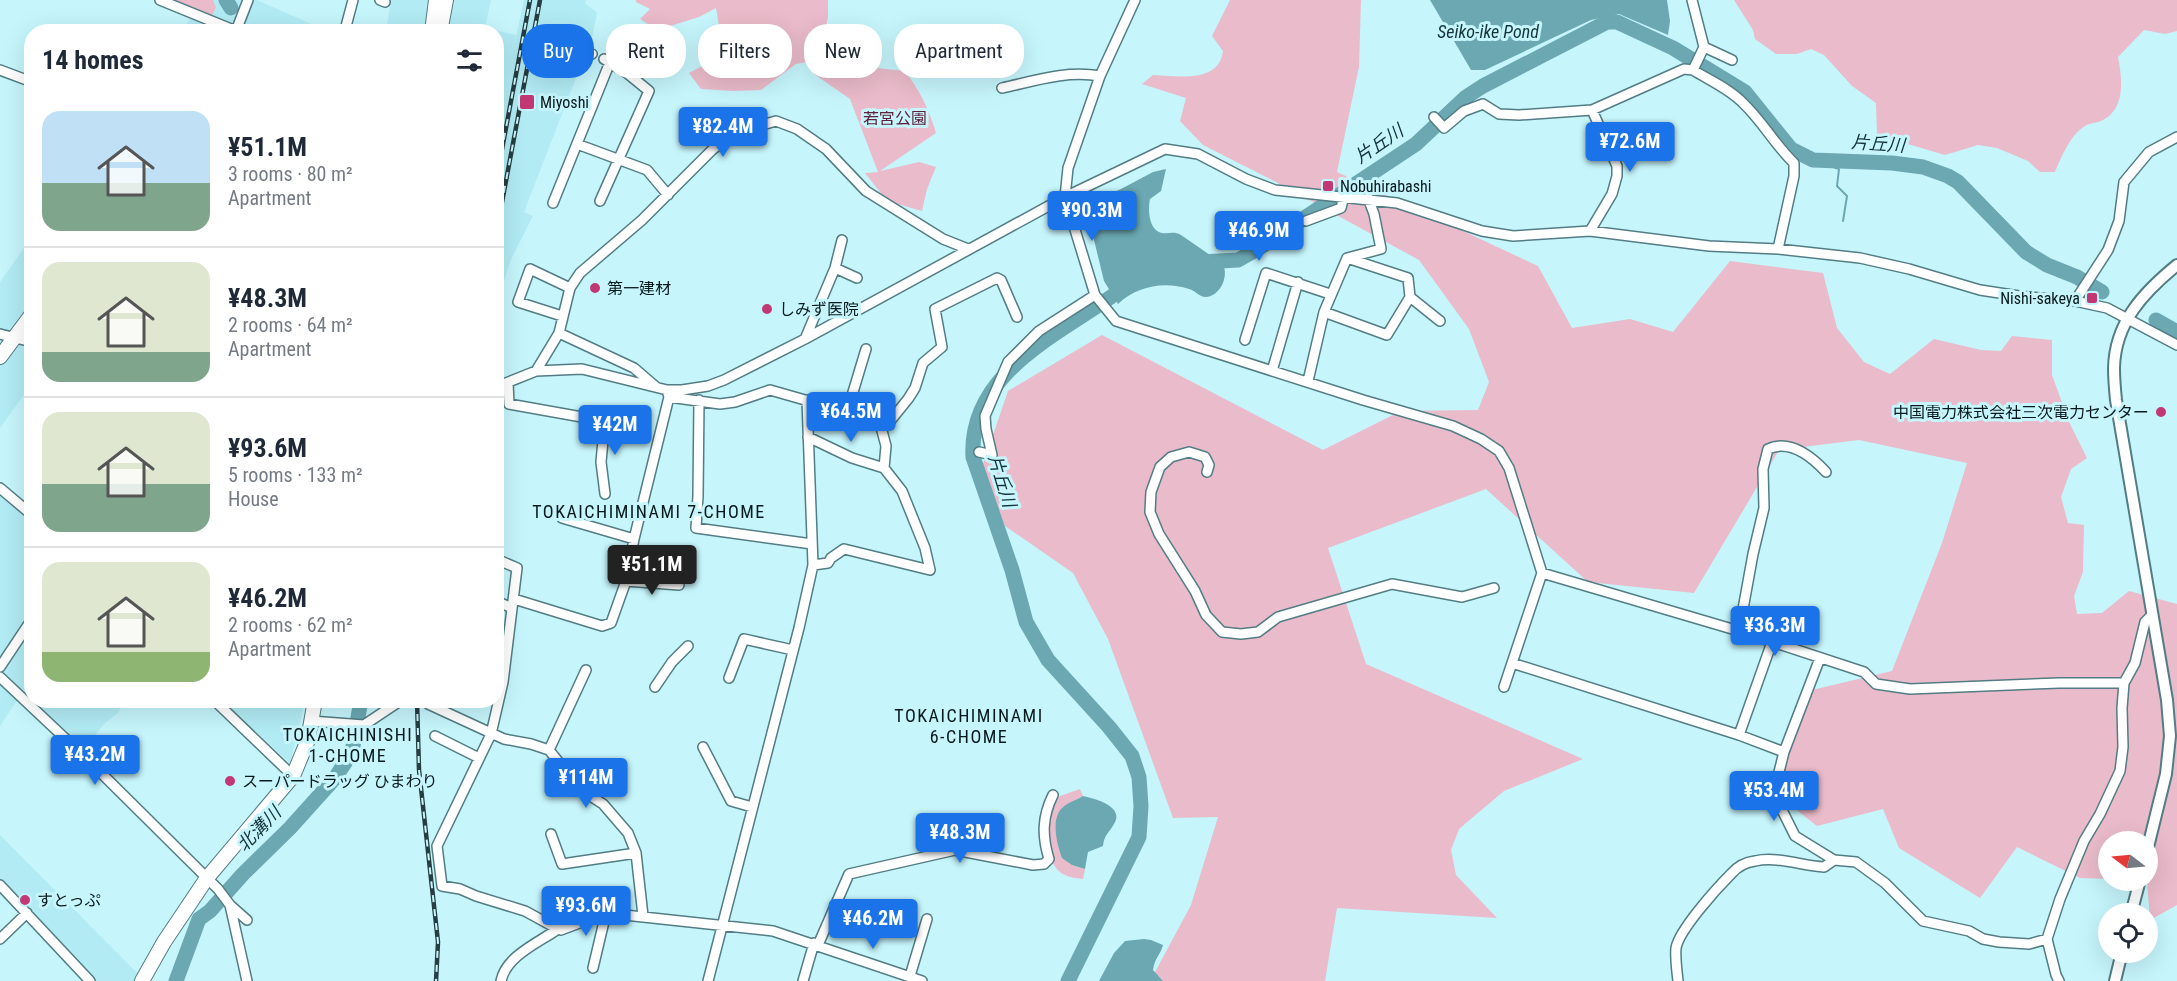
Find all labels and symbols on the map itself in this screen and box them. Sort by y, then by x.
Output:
water label: Seiko-ike Pond [1437,21,1539,42]
marker: Miyoshi [518,93,536,111]
place label: Miyoshi [540,93,589,112]
pin: ¥82.4M [674,107,772,158]
park label: 若宮公園 [863,109,927,128]
water label: 片丘川 [1350,119,1409,167]
pin: ¥72.6M [1581,122,1679,173]
water label: 片丘川 [1850,131,1908,156]
place label: Nobuhirabashi [1340,177,1431,196]
marker: Nobuhirabashi [1321,179,1335,193]
pin: ¥90.3M [1043,191,1141,242]
pin: ¥46.9M [1210,211,1308,262]
place label: 第一建材 [607,279,671,298]
marker: 第一建材 [588,281,602,295]
place label: Nishi-sakeya [2000,289,2080,308]
marker: Nishi-sakeya [2085,291,2099,305]
place label: しみず医院 [779,300,859,319]
marker: しみず医院 [760,302,774,316]
pin: ¥64.5M [802,392,900,443]
place label: 中国電力株式会社三次電力センター [1893,403,2149,422]
pin: ¥42M [579,405,651,456]
marker: 中国電力株式会社三次電力センター [2154,405,2168,419]
water label: 片丘川 [985,452,1021,512]
district label: TOKAICHIMINAMI 7-CHOME [532,501,766,522]
pin: ¥51.1M [603,545,701,596]
pin: ¥36.3M [1726,606,1824,657]
district label: TOKAICHIMINAMI 6-CHOME [894,705,1044,747]
district label: TOKAICHINISHI 1-CHOME [283,724,413,766]
pin: ¥43.2M [46,735,144,786]
pin: ¥114M [544,758,628,809]
pin: ¥53.4M [1725,771,1823,822]
place label: スーパードラッグ ひまわり [242,772,438,791]
marker: スーパードラッグ ひまわり [223,774,237,788]
water label: 北溝川 [232,800,286,855]
pin: ¥48.3M [911,813,1009,864]
north arrow [2098,831,2158,891]
pin: ¥93.6M [537,886,635,937]
place label: すとっぷ [37,891,101,910]
marker: すとっぷ [18,893,32,907]
pin: ¥46.2M [824,899,922,950]

